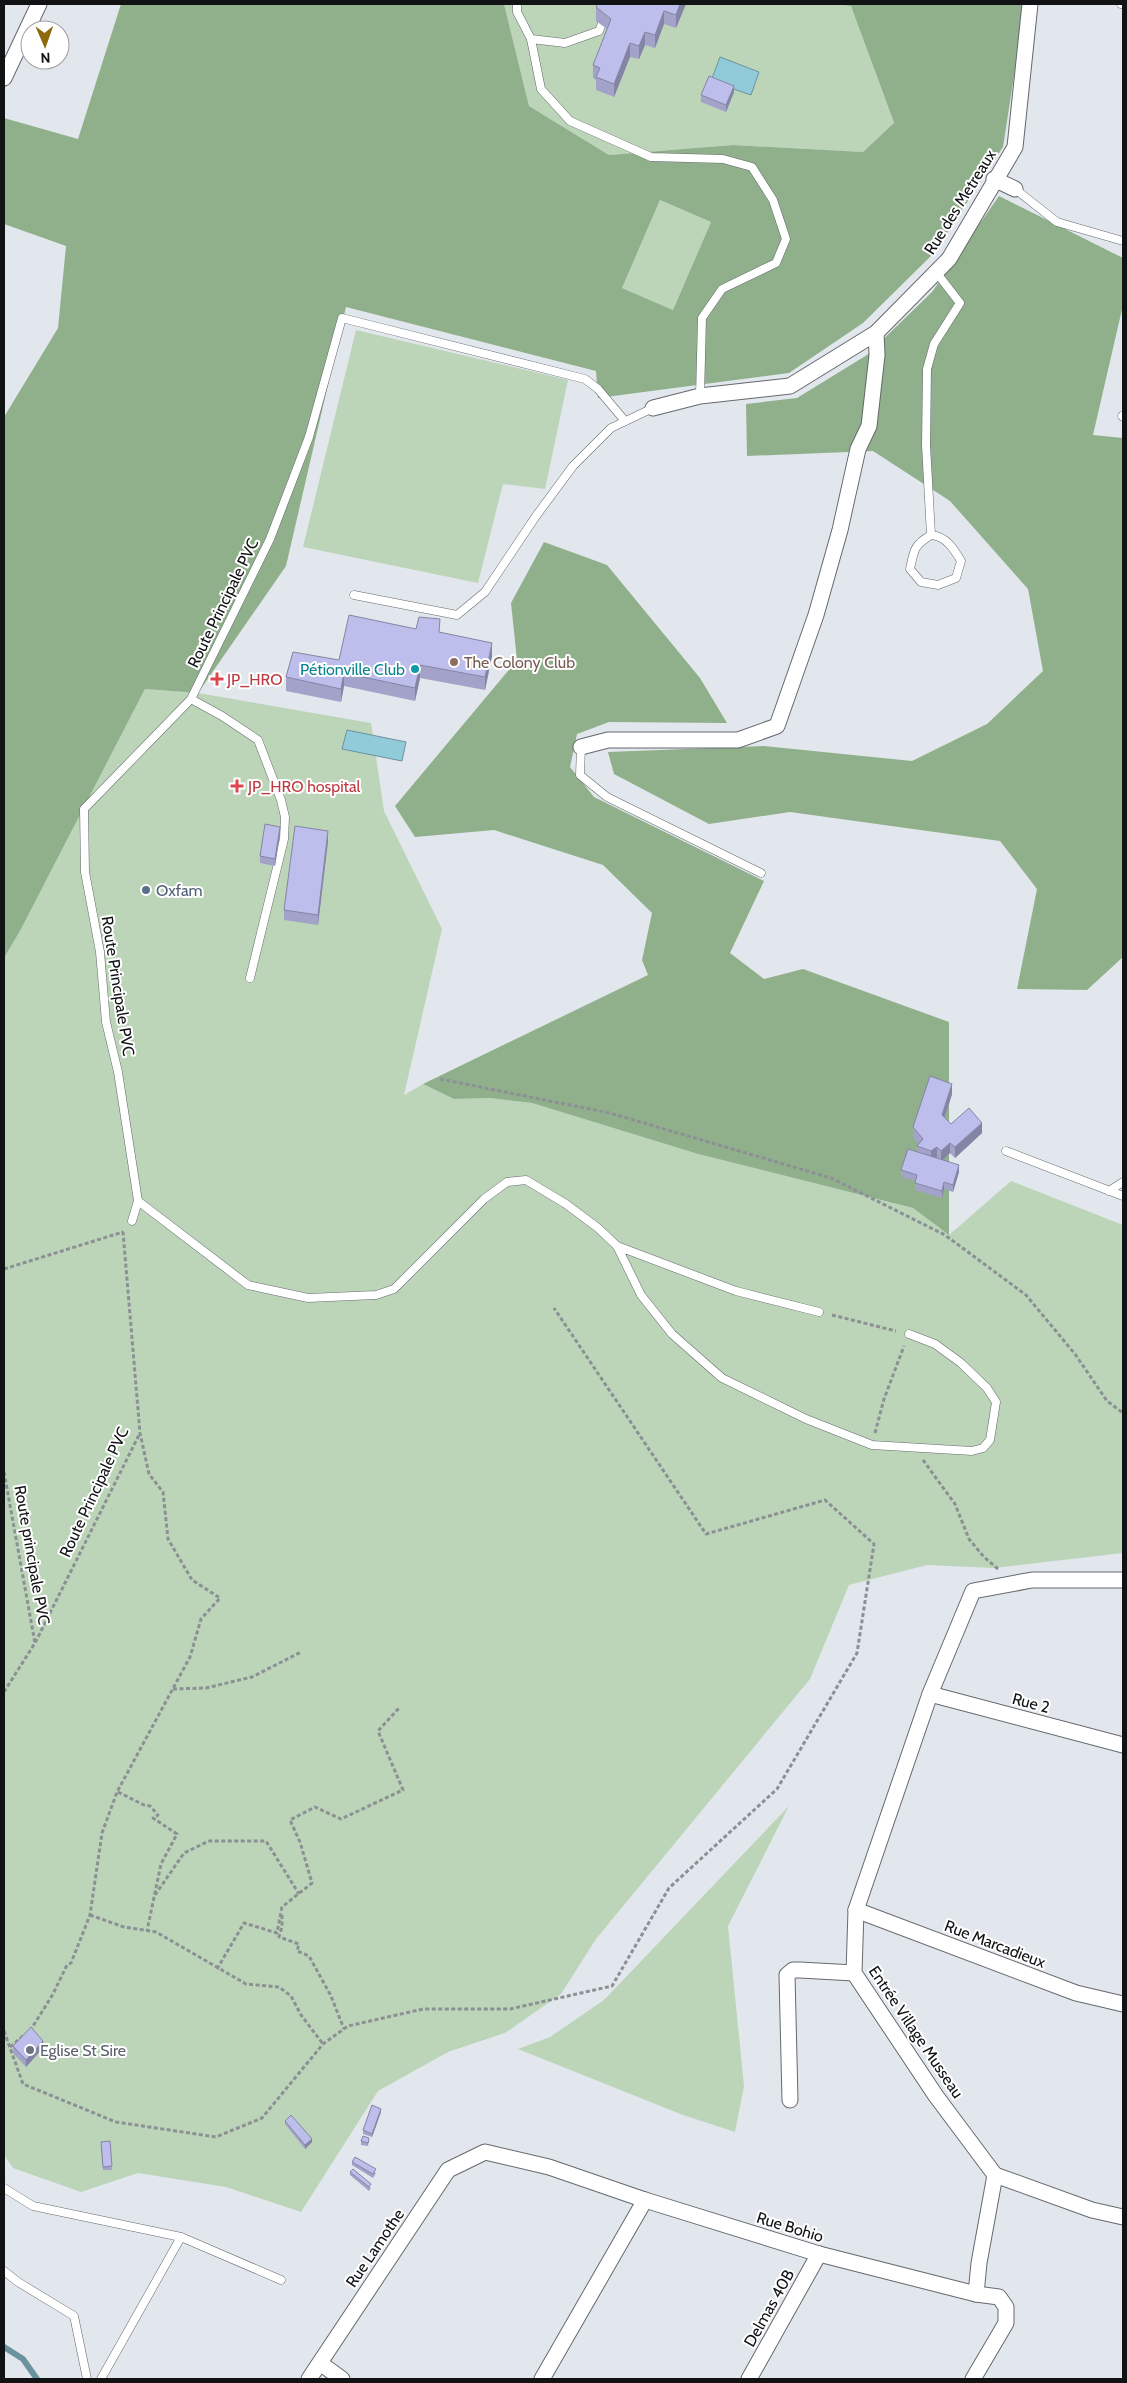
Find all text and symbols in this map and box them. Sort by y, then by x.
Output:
north arrow [20,20,70,70]
text: N [40,49,51,67]
street label: Rue des Metreaux [920,146,1000,258]
street label: Route Principale PVC [183,535,263,671]
place label: The Colony Club [464,653,575,672]
marker: The Colony Club [448,656,460,668]
place label: Pétionville Club [300,660,405,679]
marker: Pétionville Club [409,663,421,675]
place label: JP_HRO [226,670,283,689]
marker: JP_HRO [211,673,223,685]
place label: JP_HRO hospital [247,777,361,796]
marker: JP_HRO hospital [230,779,244,793]
place label: Oxfam [156,881,203,900]
marker: Oxfam [140,884,152,896]
street label: Route Principale PVC [98,915,138,1057]
street label: Route Principale PVC [56,1424,133,1560]
street label: Route principale PVC [10,1484,54,1626]
street label: Rue 2 [1010,1689,1052,1717]
street label: Rue Marcadieux [942,1916,1048,1972]
street label: Entrée Village Musseau [865,1962,967,2102]
place label: Eglise St Sire [40,2041,126,2060]
marker: Eglise St Sire [24,2044,36,2056]
street label: Rue Lamothe [342,2205,408,2291]
street label: Rue Bohio [754,2208,826,2246]
street label: Delmas 40B [740,2266,798,2350]

